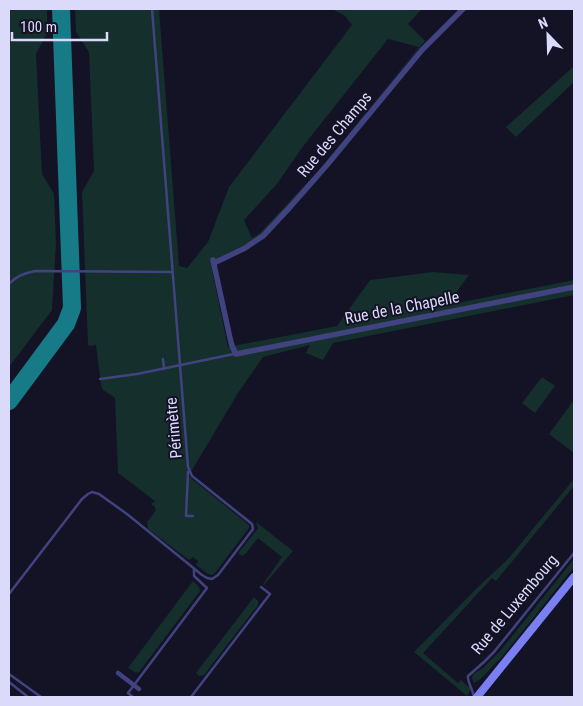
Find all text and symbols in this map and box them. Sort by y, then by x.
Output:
scale bar [12,10,108,42]
north arrow [523,10,573,60]
text: N [536,14,550,32]
text: 100 m [20,18,57,36]
street label: Rue des Champs [293,88,376,181]
street label: Rue de la Chapelle [343,287,461,328]
street label: Périmètre [161,397,186,459]
street label: Rue de Luxembourg [467,551,562,658]

